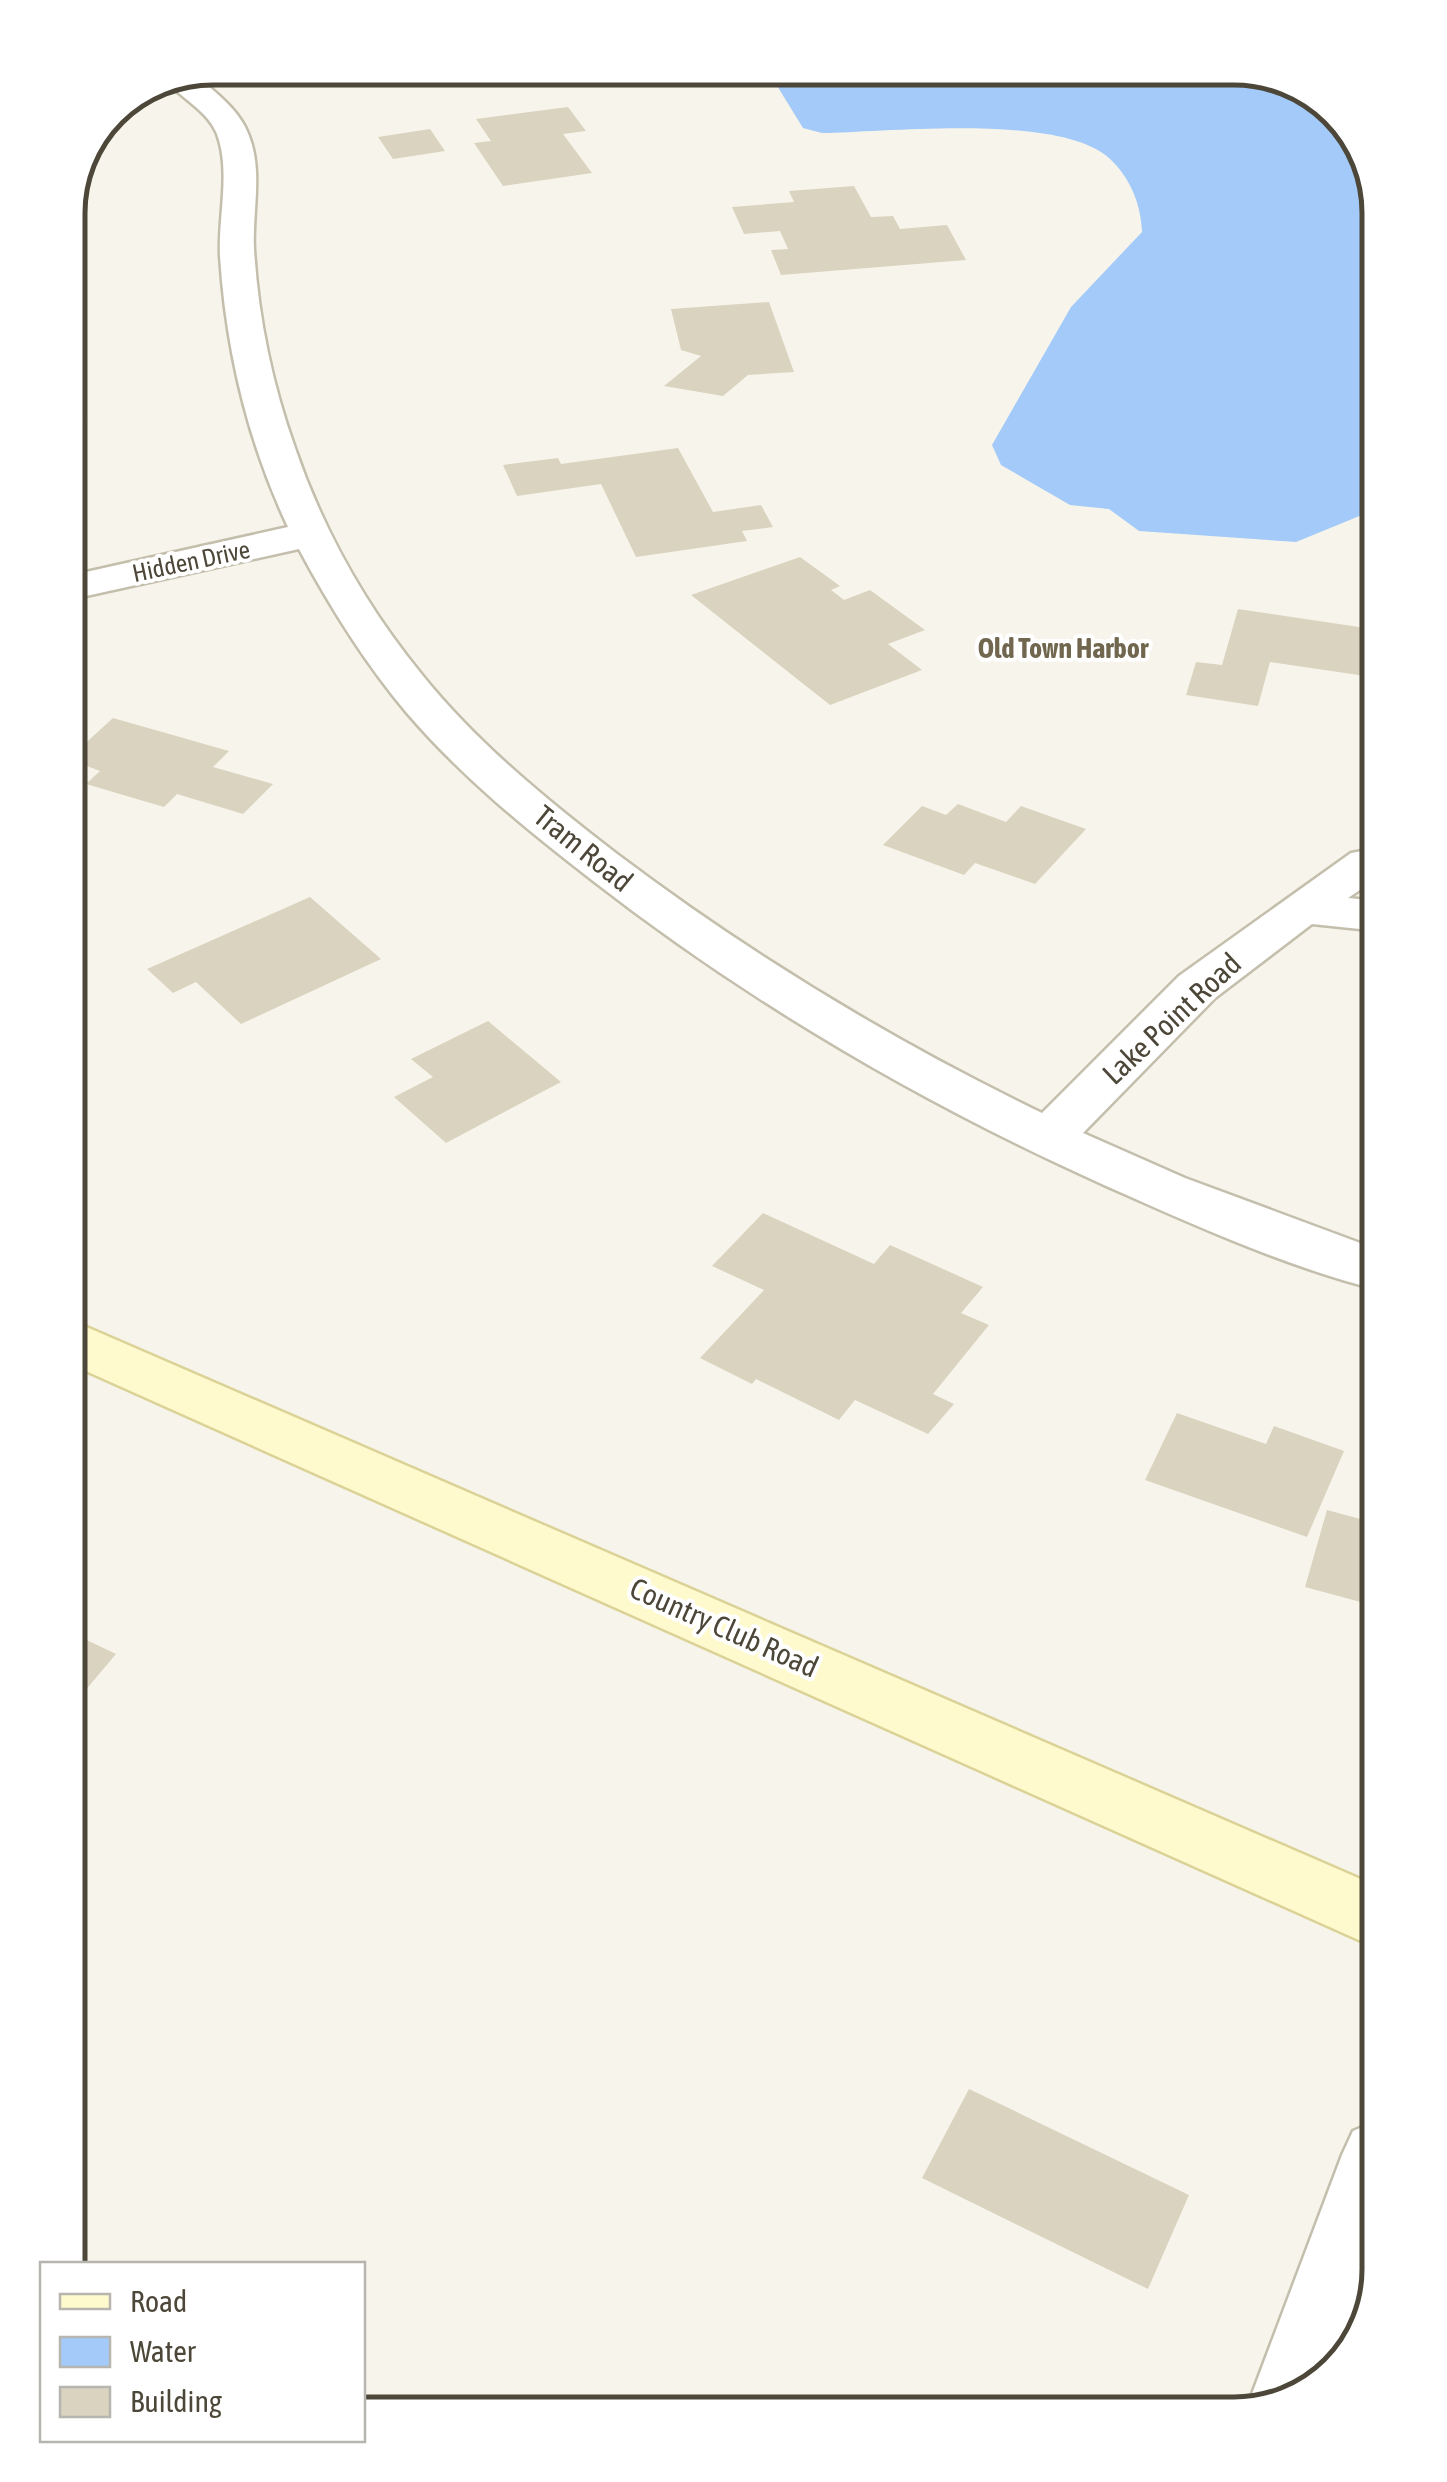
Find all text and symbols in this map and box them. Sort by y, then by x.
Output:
street label: Hidden Drive [130,535,252,587]
district label: Old Town Harbor [978,632,1149,664]
street label: Tram Road [528,798,640,898]
street label: Lake Point Road [1095,946,1247,1091]
street label: Country Club Road [625,1570,824,1684]
legend [40,2262,365,2442]
text: Road [130,2284,187,2318]
text: Water [130,2334,197,2368]
text: Building [130,2384,222,2418]

